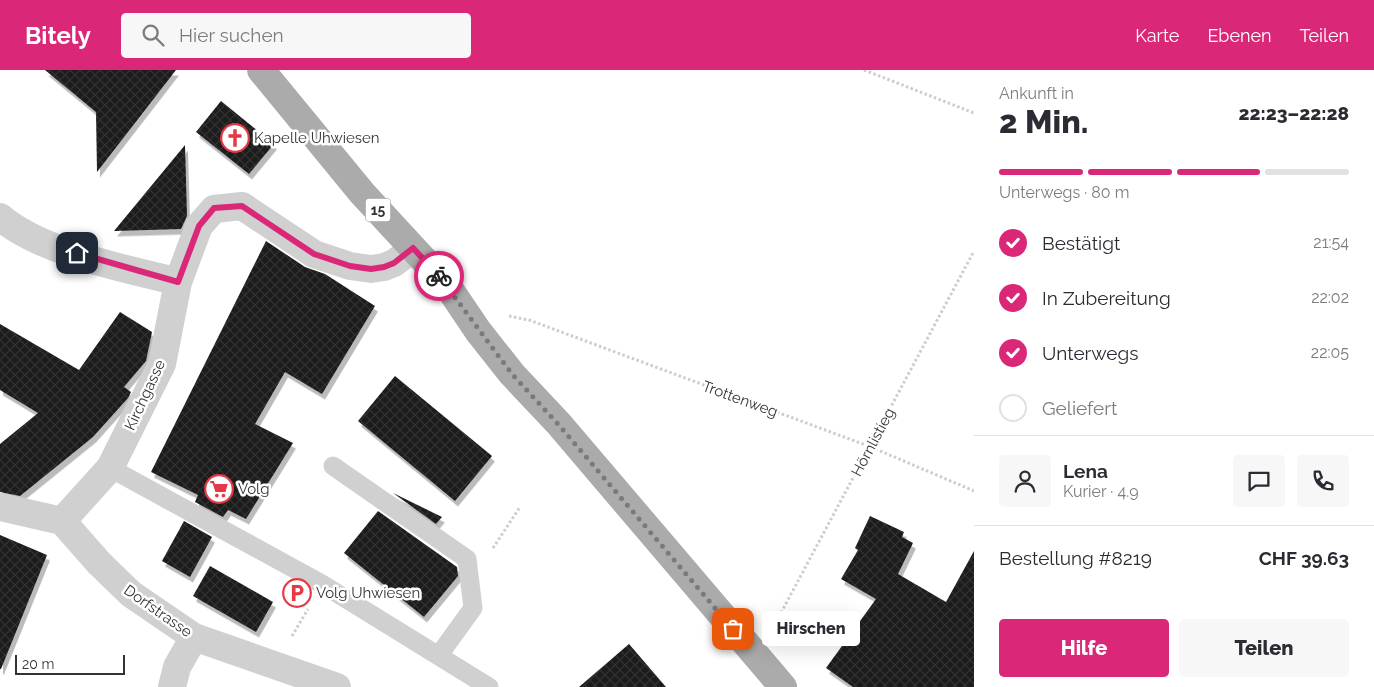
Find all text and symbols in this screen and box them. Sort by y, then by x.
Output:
search box [121,13,471,58]
text: Bitely [25,21,91,50]
icon: search [139,21,167,49]
text: Hier suchen [179,24,284,46]
text: Karte [1135,25,1179,46]
text: Ebenen [1207,25,1272,46]
text: Teilen [1300,25,1349,46]
text: Ankunft in [999,84,1074,103]
text: 22:23–22:28 [1238,102,1349,124]
text: 2 Min. [999,103,1088,140]
church icon: Kapelle Uhwiesen [220,123,250,153]
place label: Kapelle Uhwiesen [254,129,380,147]
text: Unterwegs · 80 m [999,183,1129,202]
road number: 15 [366,198,390,222]
icon: check [999,229,1027,257]
pin [56,232,98,274]
text: Bestätigt [1042,232,1120,254]
text: 21:54 [1313,233,1349,252]
icon: home [63,239,91,267]
courier [414,251,464,301]
icon: bike [425,262,453,290]
icon: check [999,284,1027,312]
text: In Zubereitung [1042,287,1171,309]
text: 22:02 [1311,288,1349,307]
icon: check [999,339,1027,367]
text: Unterwegs [1042,342,1138,364]
text: 22:05 [1311,343,1349,362]
street label: Kirchgasse [121,357,169,433]
street label: Trottenweg [700,377,780,421]
text: Geliefert [1042,397,1117,419]
street label: Hörnlistieg [847,405,899,479]
button: person [999,455,1051,507]
button: chat [1233,455,1285,507]
button: phone [1297,455,1349,507]
text: Lena [1063,460,1108,482]
supermarket icon: Volg [204,474,234,504]
place label: Volg [238,480,269,498]
text: Kurier · 4.9 [1063,482,1139,501]
text: Bestellung #8219 [999,547,1152,569]
text: CHF 39.63 [1259,547,1349,569]
parking icon: Volg Uhwiesen [282,578,312,608]
street label: Dorfstrasse [121,581,196,641]
place label: Volg Uhwiesen [316,584,420,602]
pin [712,608,754,650]
callout: Hirschen [763,612,860,646]
icon: bag [719,615,747,643]
text: Hirschen [777,619,846,638]
button: Hilfe [999,619,1169,677]
button: Teilen [1179,619,1349,677]
scale bar [15,652,125,675]
text: 20 m [22,656,54,672]

